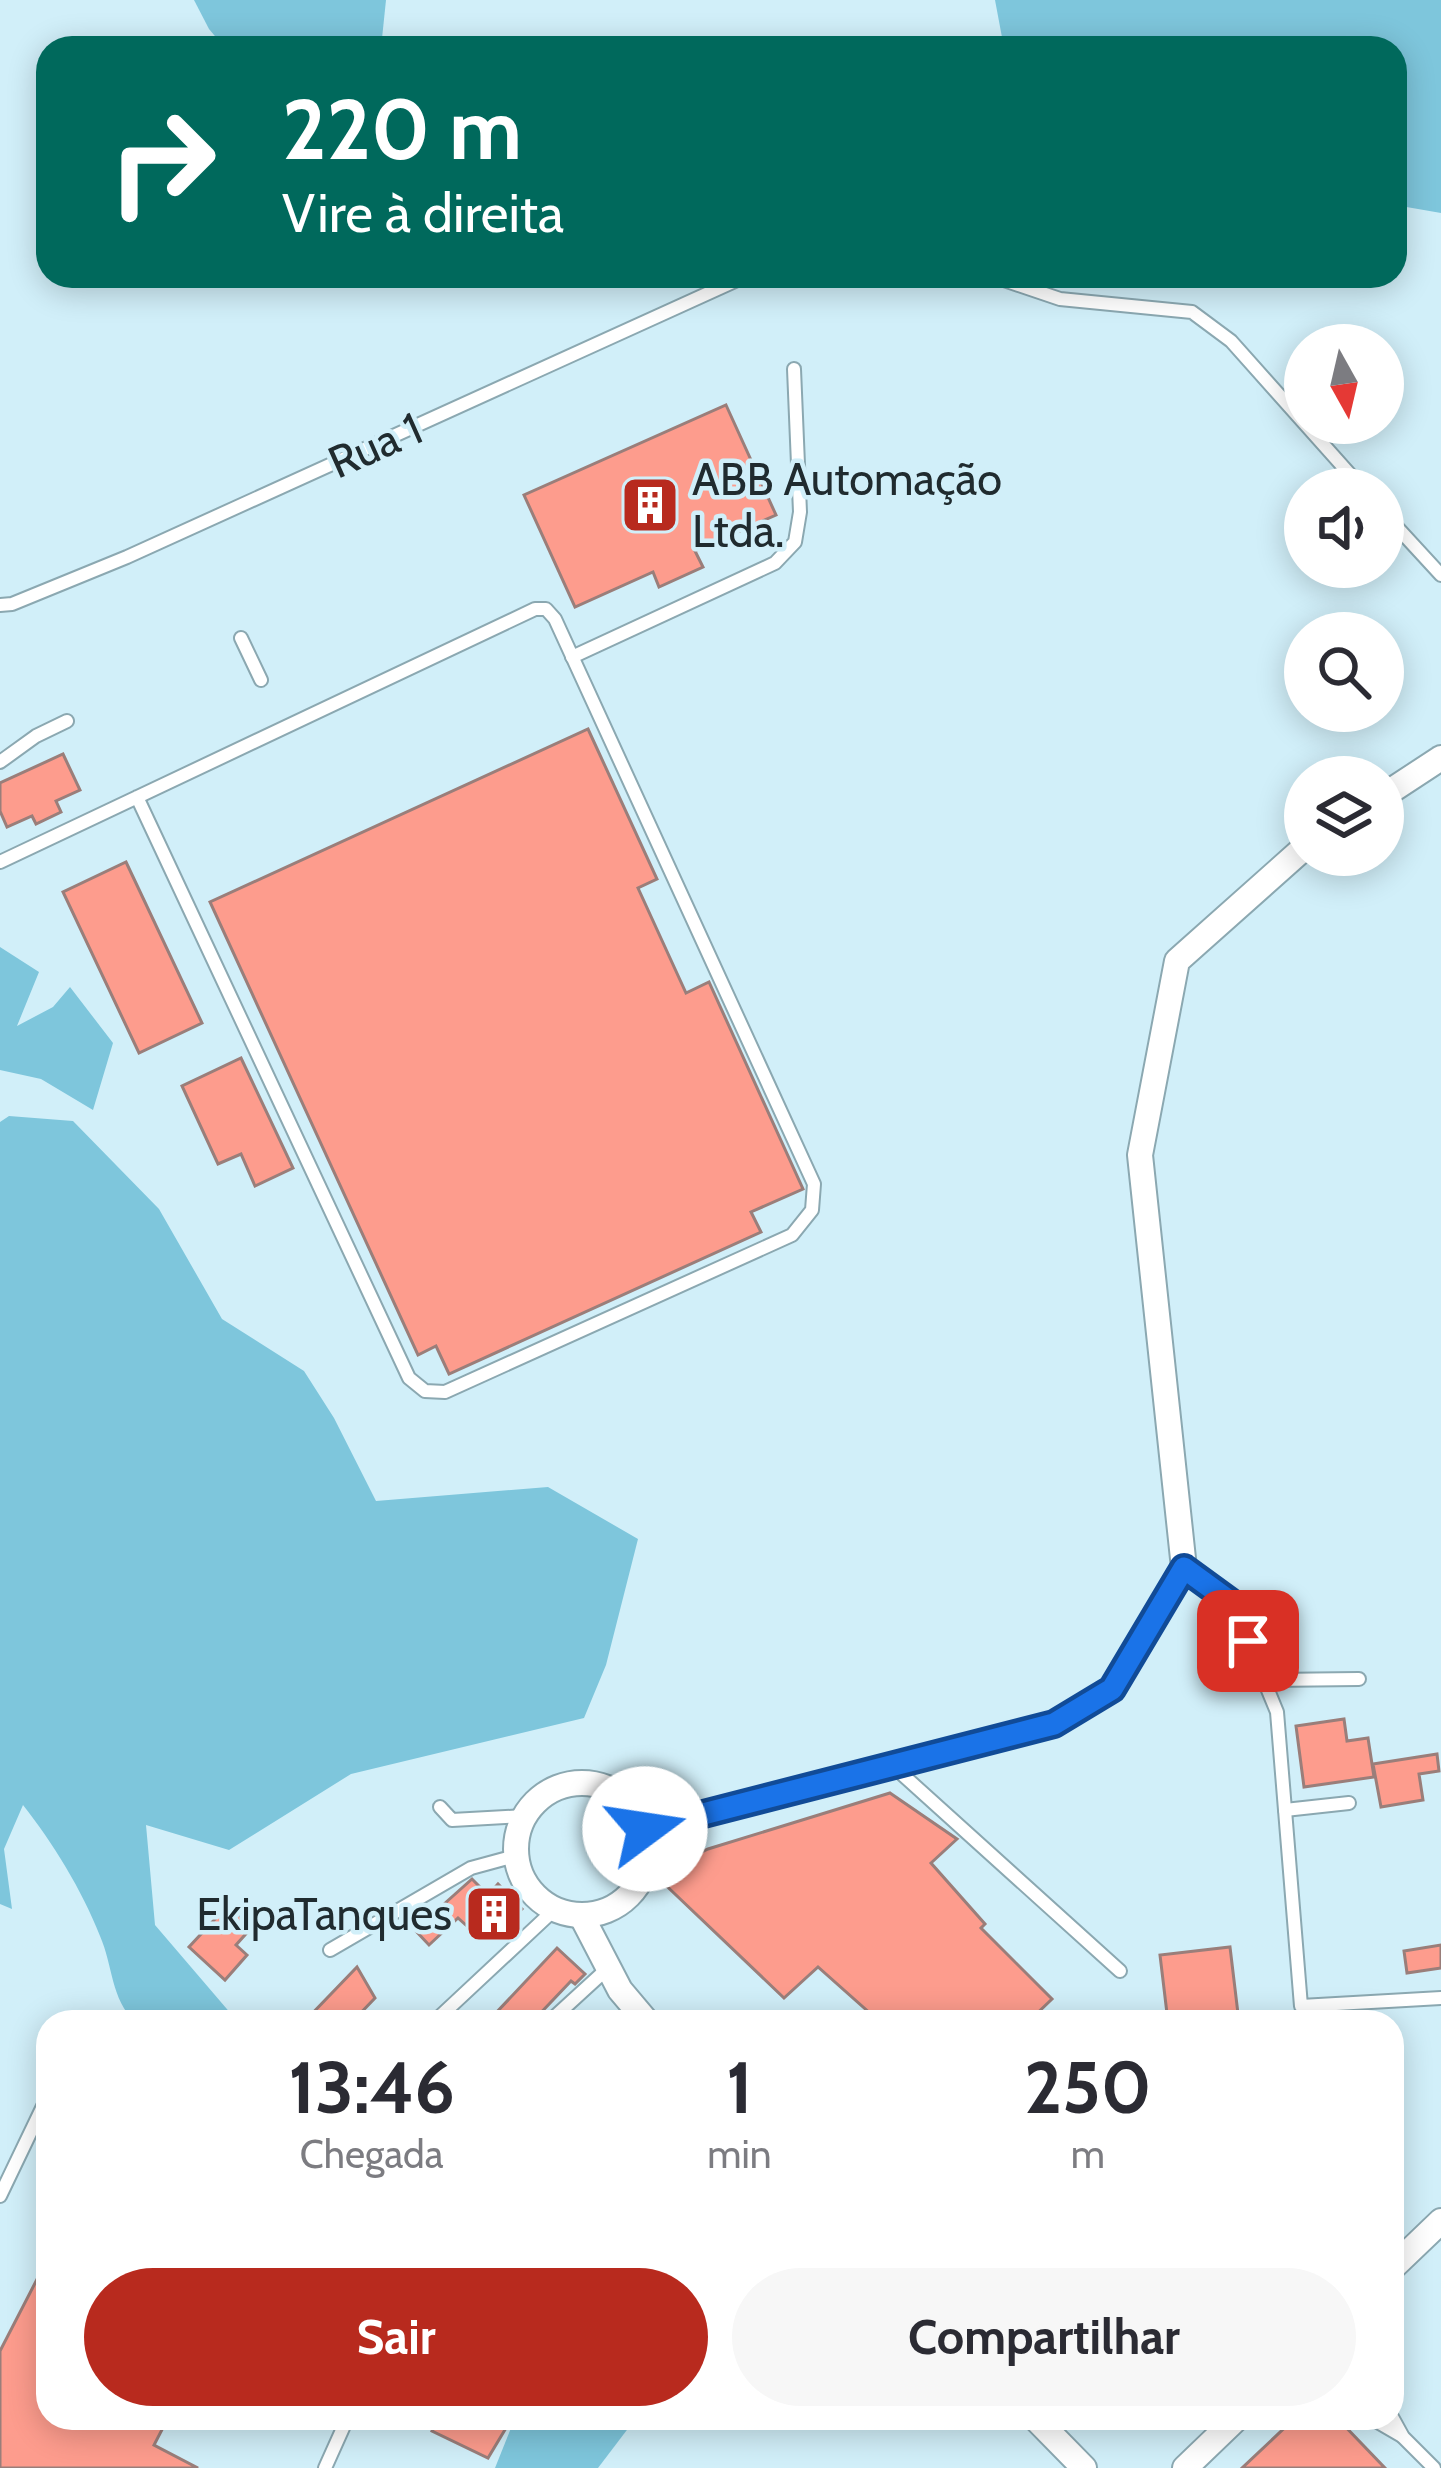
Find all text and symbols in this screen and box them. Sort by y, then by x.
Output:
text: 220 m [282,78,522,180]
icon: right [84,84,240,240]
text: Vire à direita [282,180,564,246]
north arrow [1284,324,1404,444]
map controls [1284,324,1404,876]
street label: Rua 1 [320,401,430,489]
place label: ABB Automação Ltda. [692,452,1002,558]
button: sound [1284,468,1404,588]
building icon: ABB Automação Ltda. [619,474,681,536]
button: search [1284,612,1404,732]
button: layers [1284,756,1404,876]
pin [1197,1590,1299,1692]
icon: arrive [1215,1608,1281,1674]
position arrow [582,1766,708,1892]
building icon: EkipaTanques [463,1883,525,1945]
place label: EkipaTanques [196,1887,452,1941]
text: 13:46 [288,2044,455,2131]
text: 1 [726,2044,753,2131]
text: 250 [1024,2044,1152,2131]
text: Chegada [300,2130,443,2178]
text: min [707,2130,772,2178]
text: m [1071,2130,1105,2178]
button: Sair [84,2268,708,2406]
button: Compartilhar [732,2268,1356,2406]

